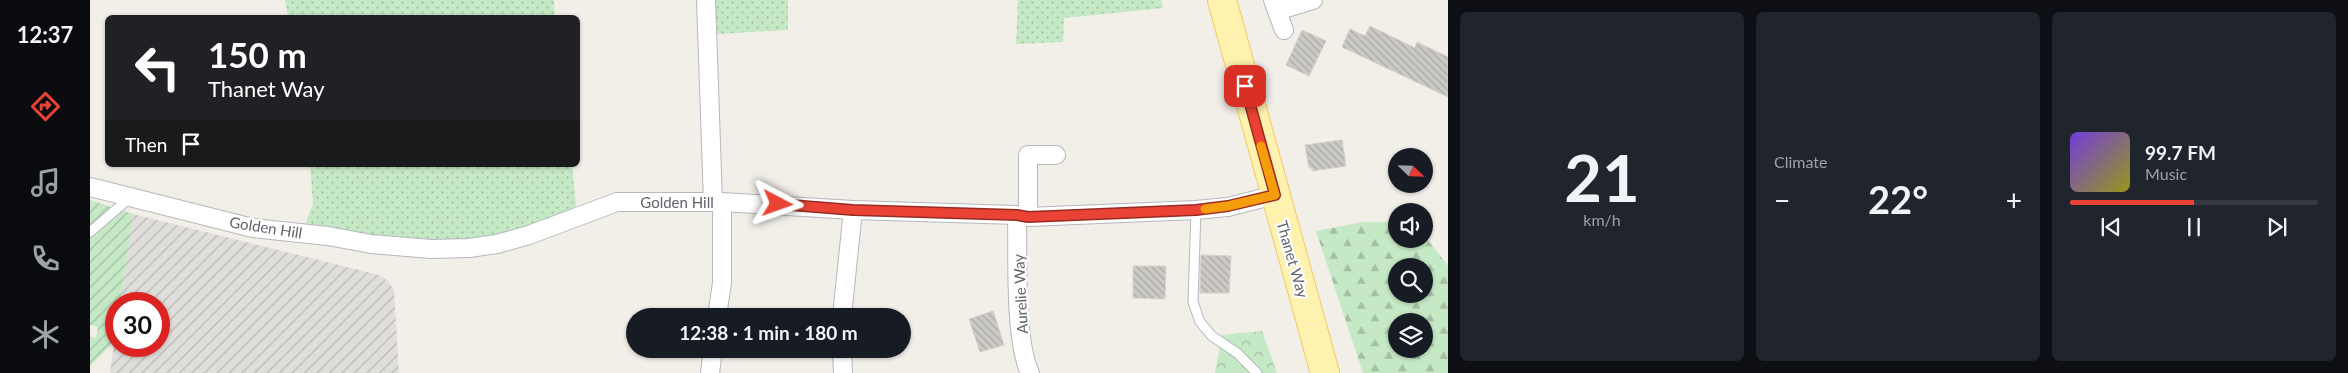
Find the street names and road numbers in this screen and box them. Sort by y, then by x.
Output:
street label: Golden Hill [640,193,714,211]
street label: Golden Hill [228,212,304,242]
street label: Thanet Way [1273,218,1313,300]
street label: Aurelie Way [1009,253,1031,334]

